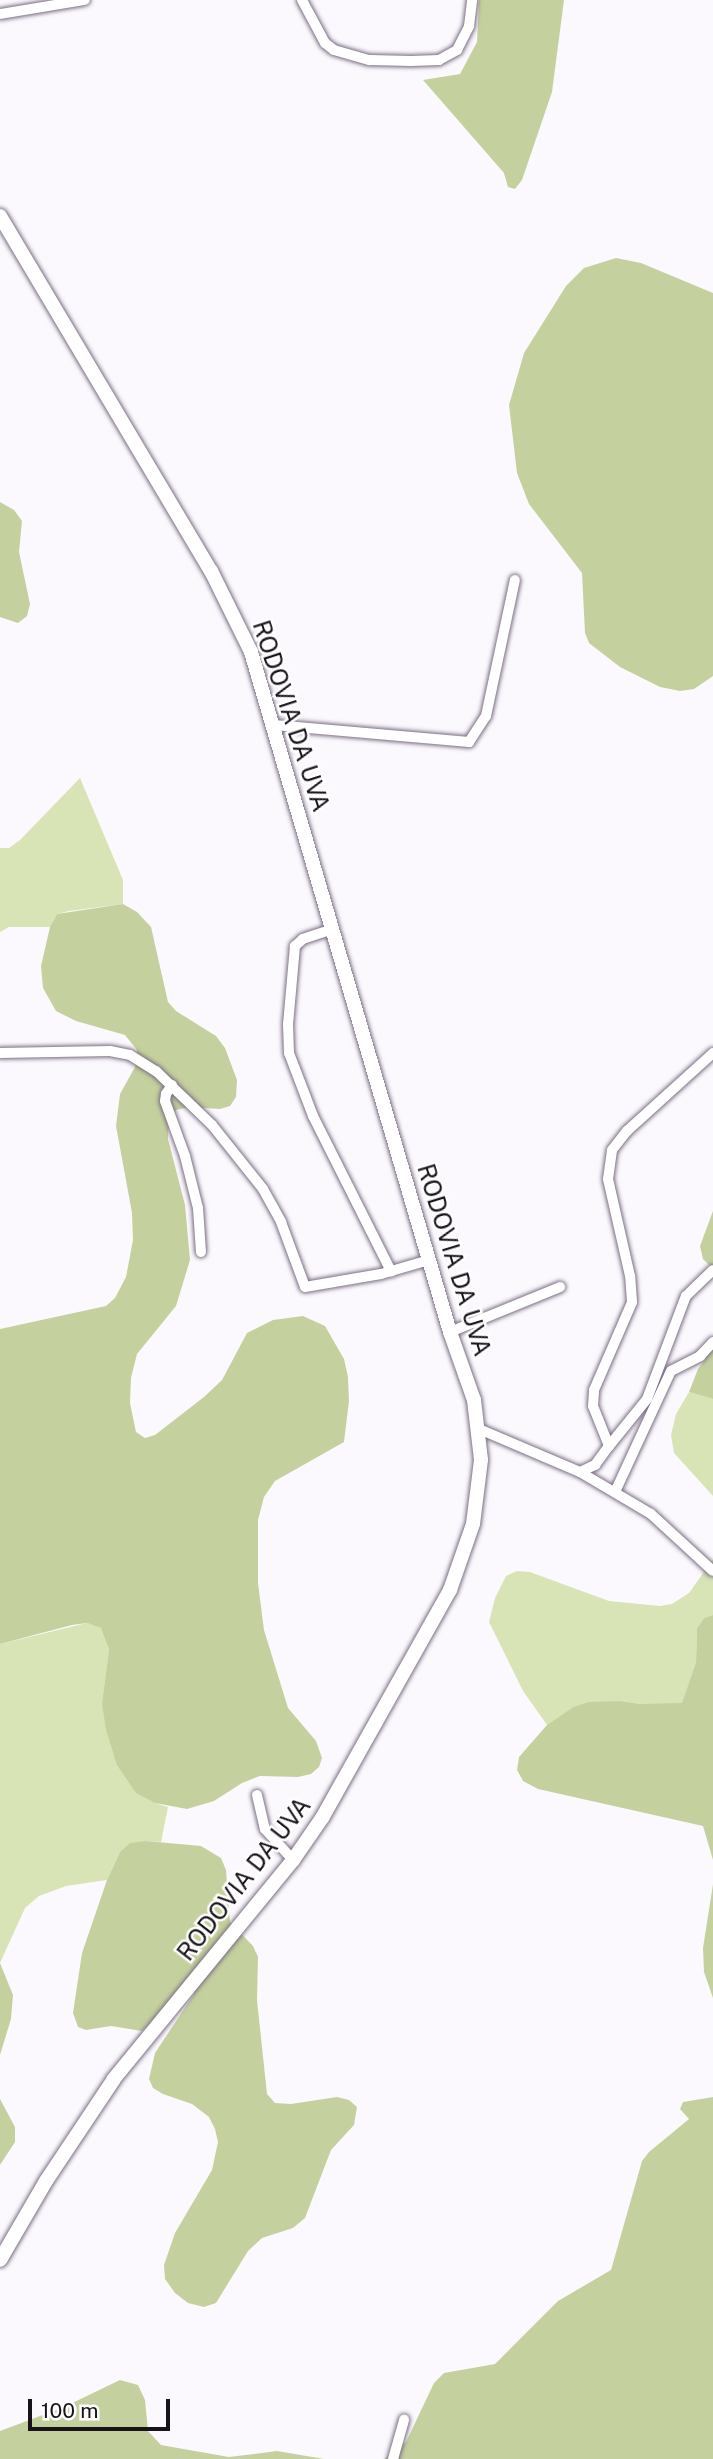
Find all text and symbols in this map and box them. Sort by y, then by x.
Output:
street label: RODOVIA DA UVA [246,617,336,815]
street label: RODOVIA DA UVA [411,1160,497,1360]
street label: RODOVIA DA UVA [171,1792,317,1966]
scale bar [32,2386,173,2430]
text: 100 m [41,2398,98,2423]

